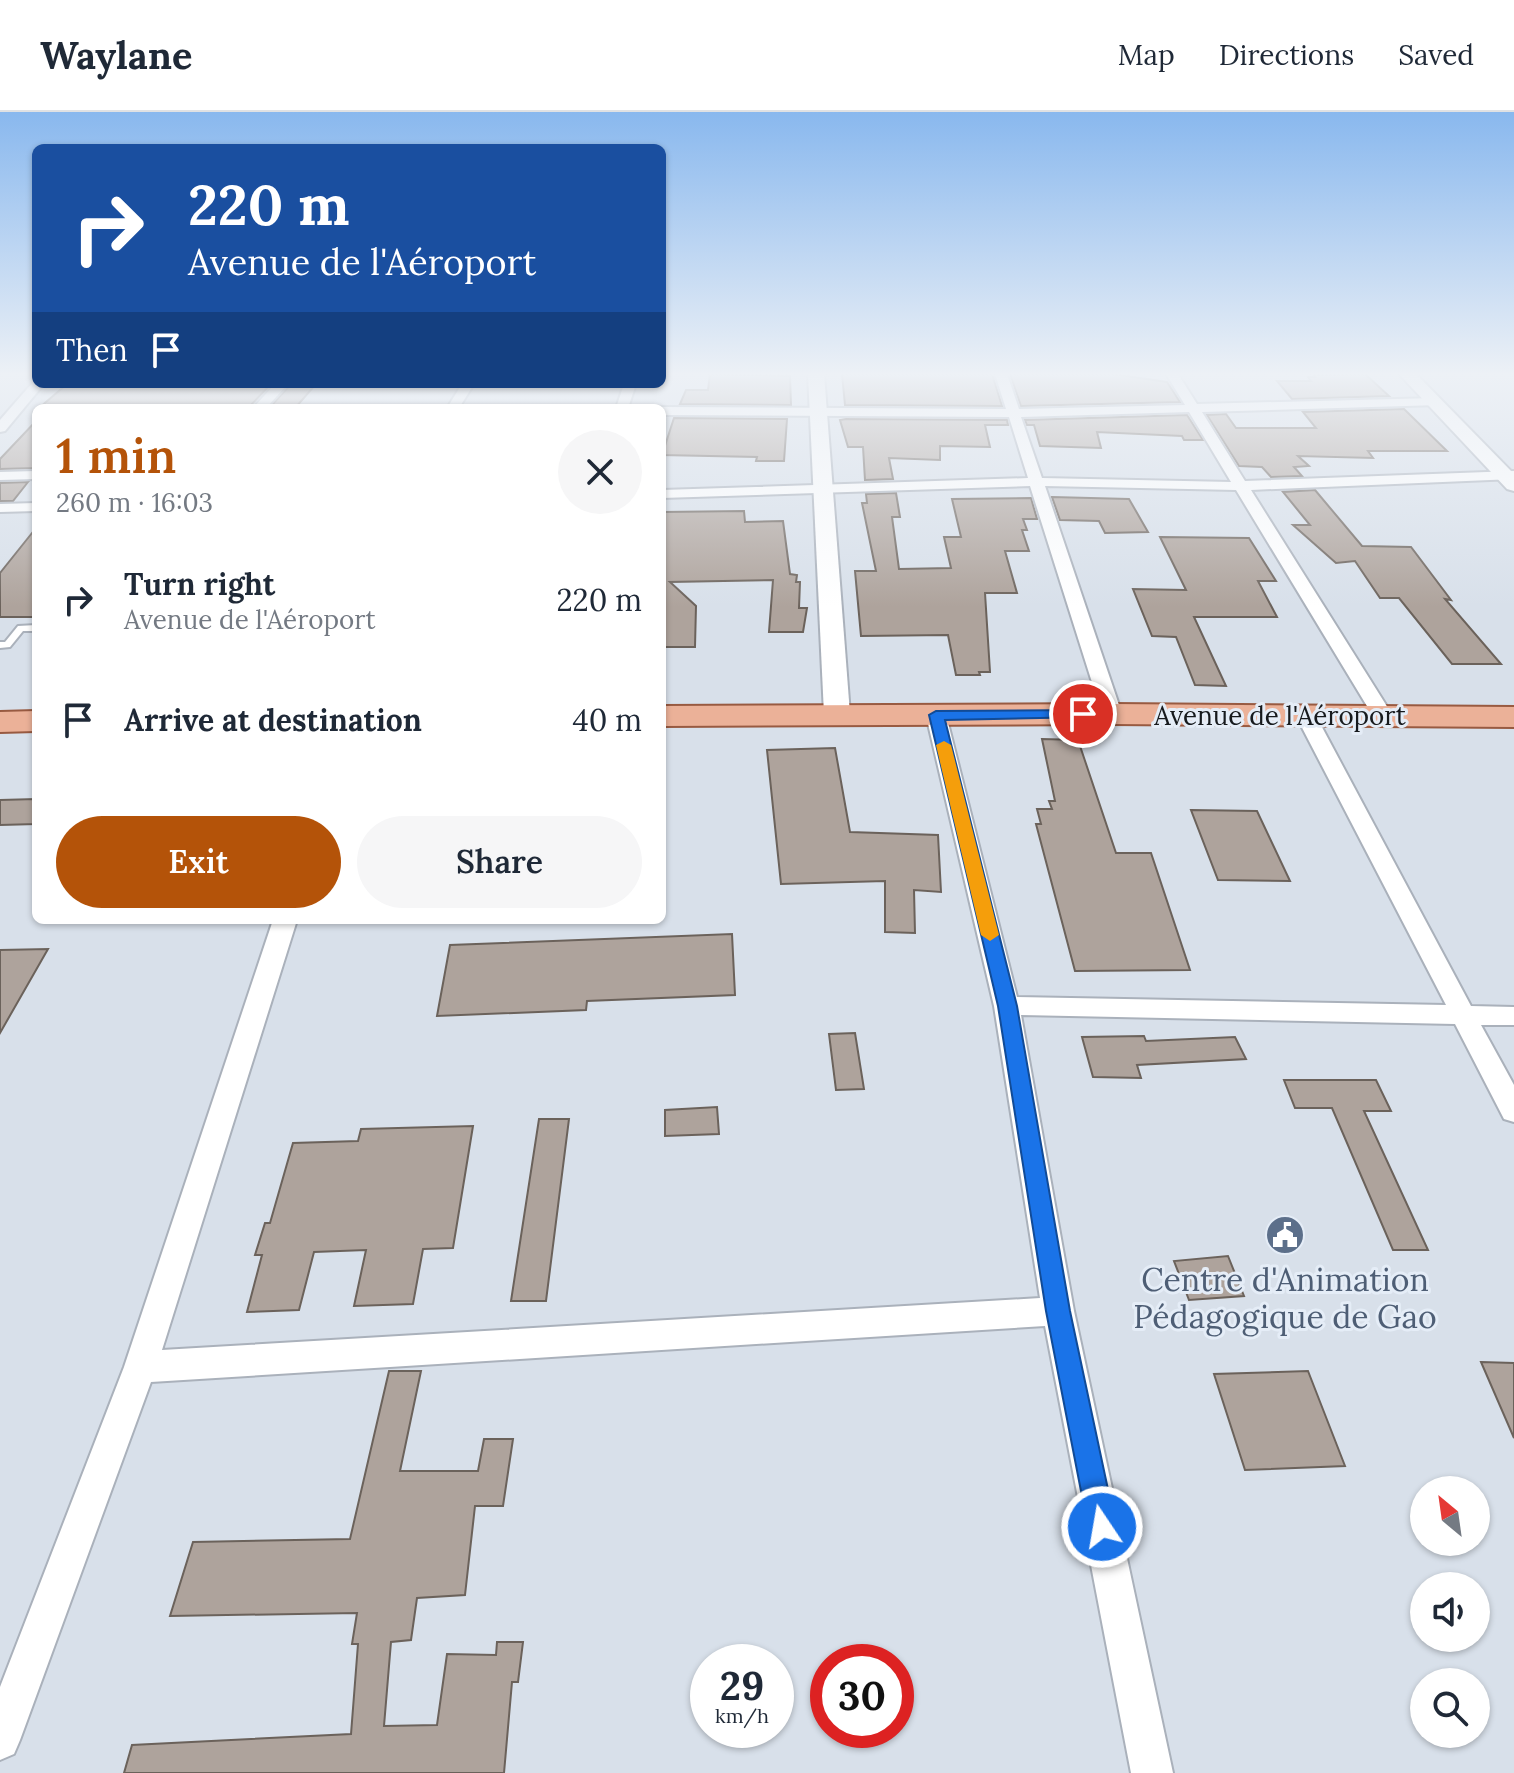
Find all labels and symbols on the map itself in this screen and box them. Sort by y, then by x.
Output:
pin [1049,680,1117,748]
street label: Avenue de l'Aéroport [1153,699,1406,732]
public building icon: Centre d'Animation Pédagogique de Gao [1264,1214,1306,1256]
place label: Centre d'Animation Pédagogique de Gao [1133,1259,1437,1337]
north arrow [1410,1476,1490,1556]
position arrow [1060,1485,1144,1569]
speed limit sign: 30 [810,1644,914,1748]

